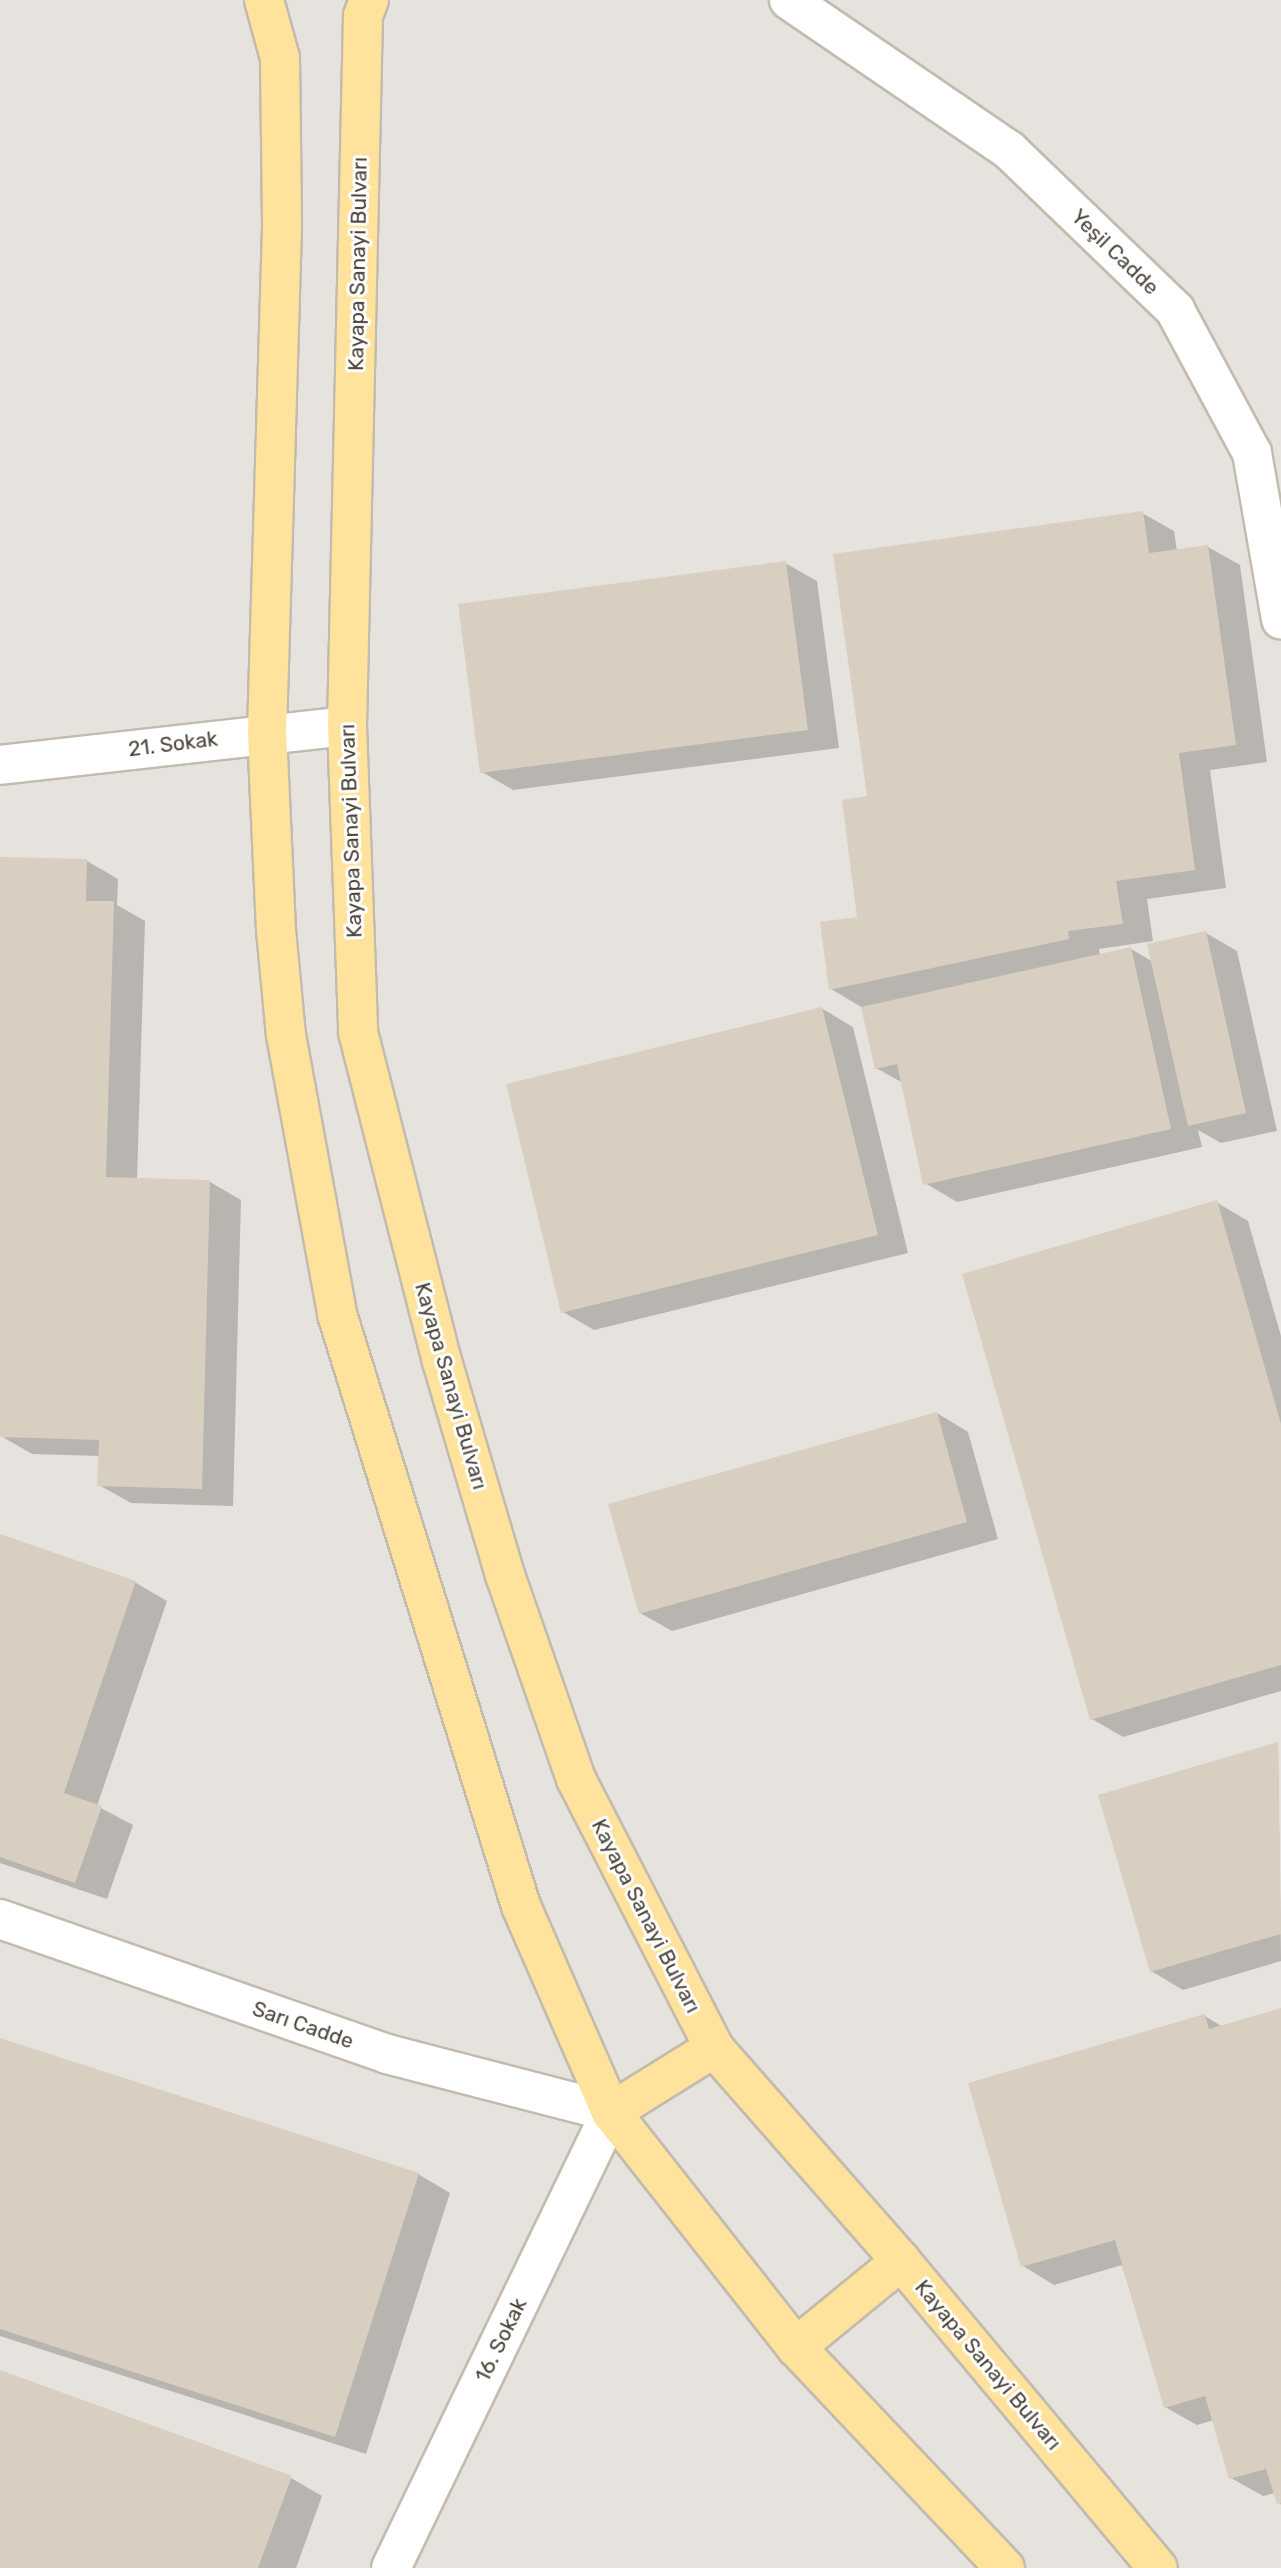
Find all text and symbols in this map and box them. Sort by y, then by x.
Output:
street label: Kayapa Sanayi Bulvarı [344,157,372,371]
street label: Yeşil Cadde [1066,204,1164,300]
street label: Kayapa Sanayi Bulvarı [335,724,367,938]
street label: 21. Sokak [127,726,219,762]
street label: Kayapa Sanayi Bulvarı [409,1280,493,1492]
street label: Kayapa Sanayi Bulvarı [586,1815,706,2017]
street label: Sarı Cadde [249,1996,357,2054]
street label: Kayapa Sanayi Bulvarı [910,2275,1066,2455]
street label: 16. Sokak [470,2294,532,2386]

